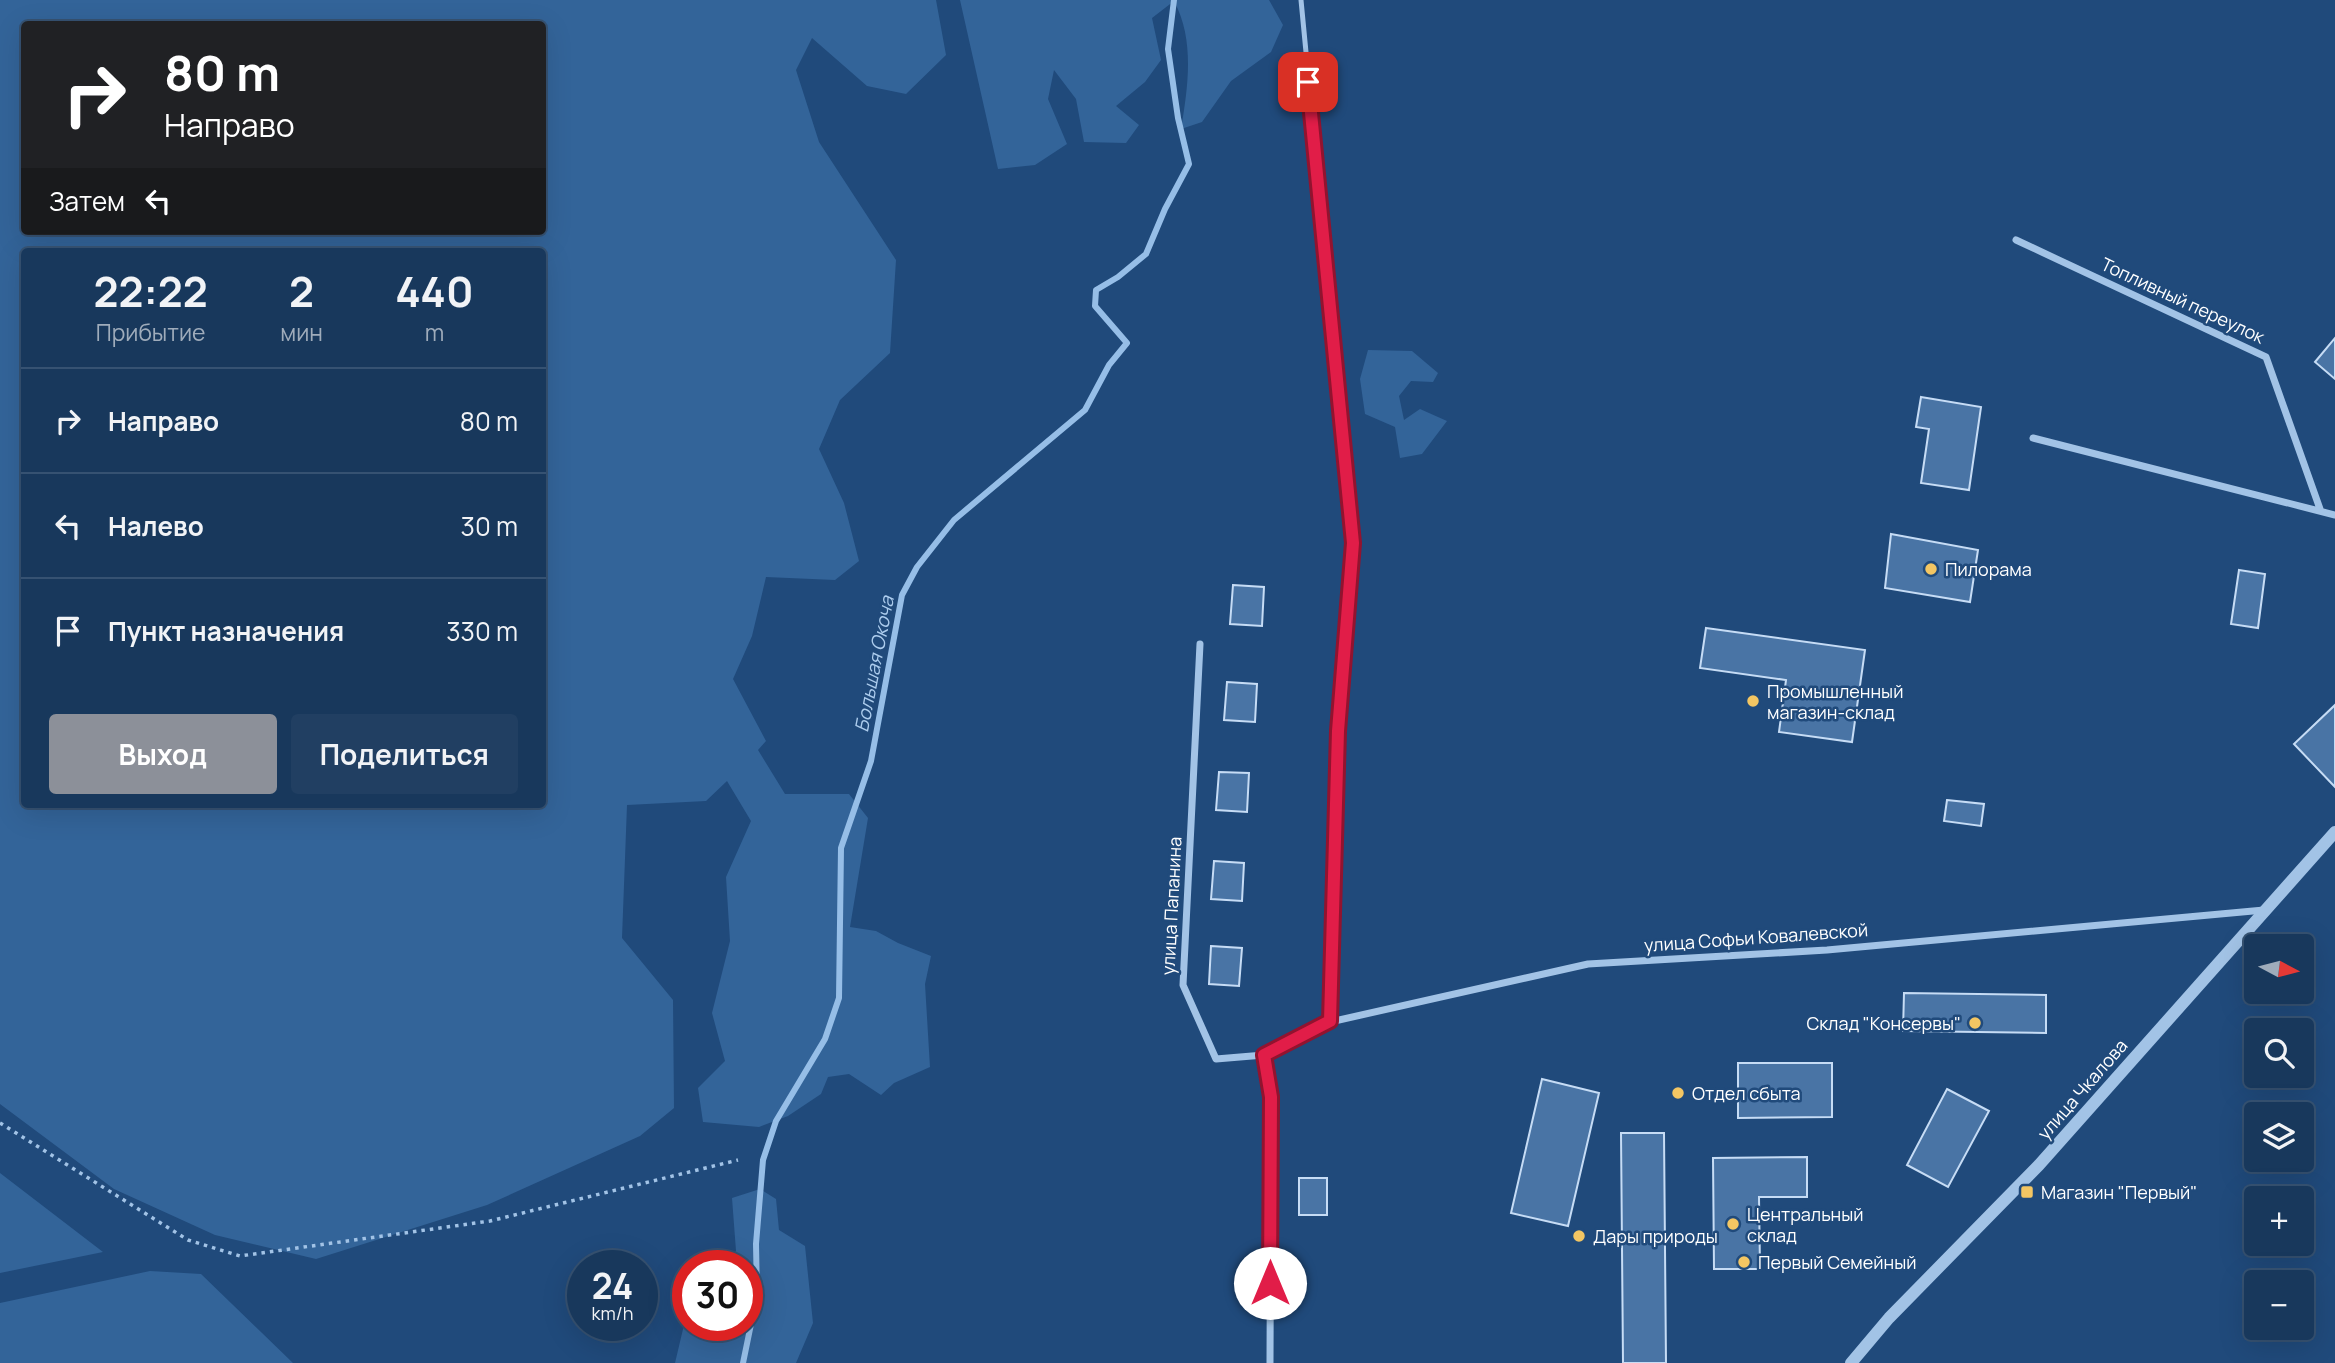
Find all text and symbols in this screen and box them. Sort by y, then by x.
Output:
text: 80 m [164,39,280,106]
icon: right [49,49,140,140]
pin [1278,52,1338,112]
icon: arrive [1289,63,1327,101]
text: Направо [164,103,295,147]
icon: left [139,182,177,220]
text: Затем [49,183,125,219]
street label: Топливный переулок [2097,252,2270,349]
text: 22:22 [93,262,208,320]
text: 2 [289,262,314,320]
text: 440 [395,262,474,320]
text: Прибытие [96,316,205,348]
text: мин [280,316,323,348]
text: m [425,316,444,348]
icon: right [49,402,87,440]
text: Направо [108,403,219,439]
text: 80 m [460,403,518,439]
icon: left [49,507,87,545]
text: Налево [108,508,204,544]
text: 30 m [461,508,518,544]
place label: Пилорама [1945,557,2032,581]
marker: Пилорама [1923,561,1939,577]
water label: Большая Окоча [848,592,900,734]
icon: arrive [49,612,87,650]
text: Пункт назначения [108,613,344,649]
text: 330 m [446,613,518,649]
place label: Промышленный магазин-склад [1767,679,1903,724]
marker: Промышленный магазин-склад [1745,693,1761,709]
button: Выход [49,714,277,794]
button: Поделиться [291,714,518,794]
street label: улица Папанина [1155,836,1187,976]
street label: улица Софьи Ковалевской [1643,917,1869,957]
north arrow [2244,934,2314,1004]
map controls [2244,934,2314,1340]
place label: Склад "Консервы" [1806,1011,1961,1035]
marker: Склад "Консервы" [1967,1015,1983,1031]
button: search [2244,1018,2314,1088]
street label: улица Чкалова [2032,1034,2132,1144]
place label: Отдел сбыта [1692,1081,1801,1105]
marker: Отдел сбыта [1670,1085,1686,1101]
button: layers [2244,1102,2314,1172]
place label: Магазин "Первый" [2041,1180,2197,1204]
marker: Магазин "Первый" [2019,1184,2035,1200]
button: + [2244,1186,2314,1256]
place label: Центральный склад [1747,1202,1863,1247]
marker: Центральный склад [1725,1216,1741,1232]
place label: Дары природы [1593,1224,1718,1248]
marker: Дары природы [1571,1228,1587,1244]
position arrow [1233,1246,1307,1320]
speed limit sign: 30 [672,1250,763,1341]
place label: Первый Семейный [1758,1250,1916,1274]
marker: Первый Семейный [1736,1254,1752,1270]
text: 24 [592,1262,633,1310]
button: − [2244,1270,2314,1340]
text: km/h [592,1301,633,1325]

